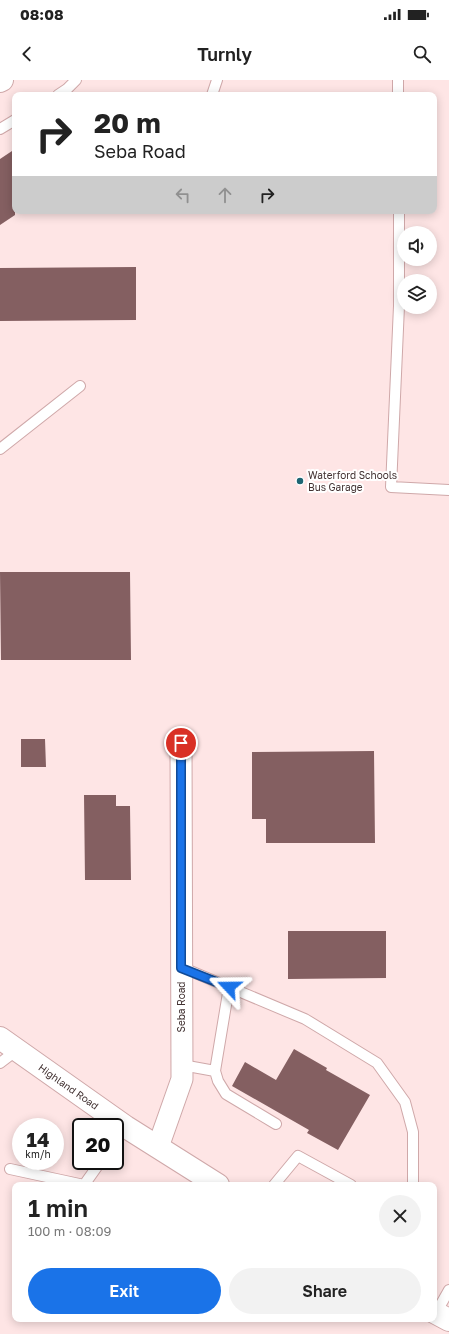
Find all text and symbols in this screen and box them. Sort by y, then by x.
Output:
text: 08:08 [20,5,64,23]
icon: back [16,43,38,65]
text: Turnly [197,43,252,65]
icon: search [411,43,433,65]
text: 20 m [94,106,161,139]
icon: right [28,108,80,160]
text: Seba Road [94,140,186,162]
icon: left [172,184,194,206]
icon: ahead [214,184,236,206]
icon: right [256,184,278,206]
map controls [397,226,437,314]
button: sound [397,226,437,266]
button: layers [397,274,437,314]
place label: Waterford Schools Bus Garage [308,469,397,493]
marker: Waterford Schools Bus Garage [295,476,305,486]
pin [164,726,198,760]
icon: arrive [170,732,192,754]
position arrow [208,966,250,1008]
street label: Seba Road [175,982,187,1033]
street label: Highland Road [36,1061,101,1112]
speed limit sign: 20 [72,1118,124,1170]
text: 14 [27,1127,49,1151]
text: km/h [25,1148,51,1160]
text: 1 min [28,1193,88,1222]
button: close [379,1195,421,1237]
text: 100 m · 08:09 [28,1223,111,1239]
button: Exit [28,1268,221,1314]
button: Share [229,1268,421,1314]

